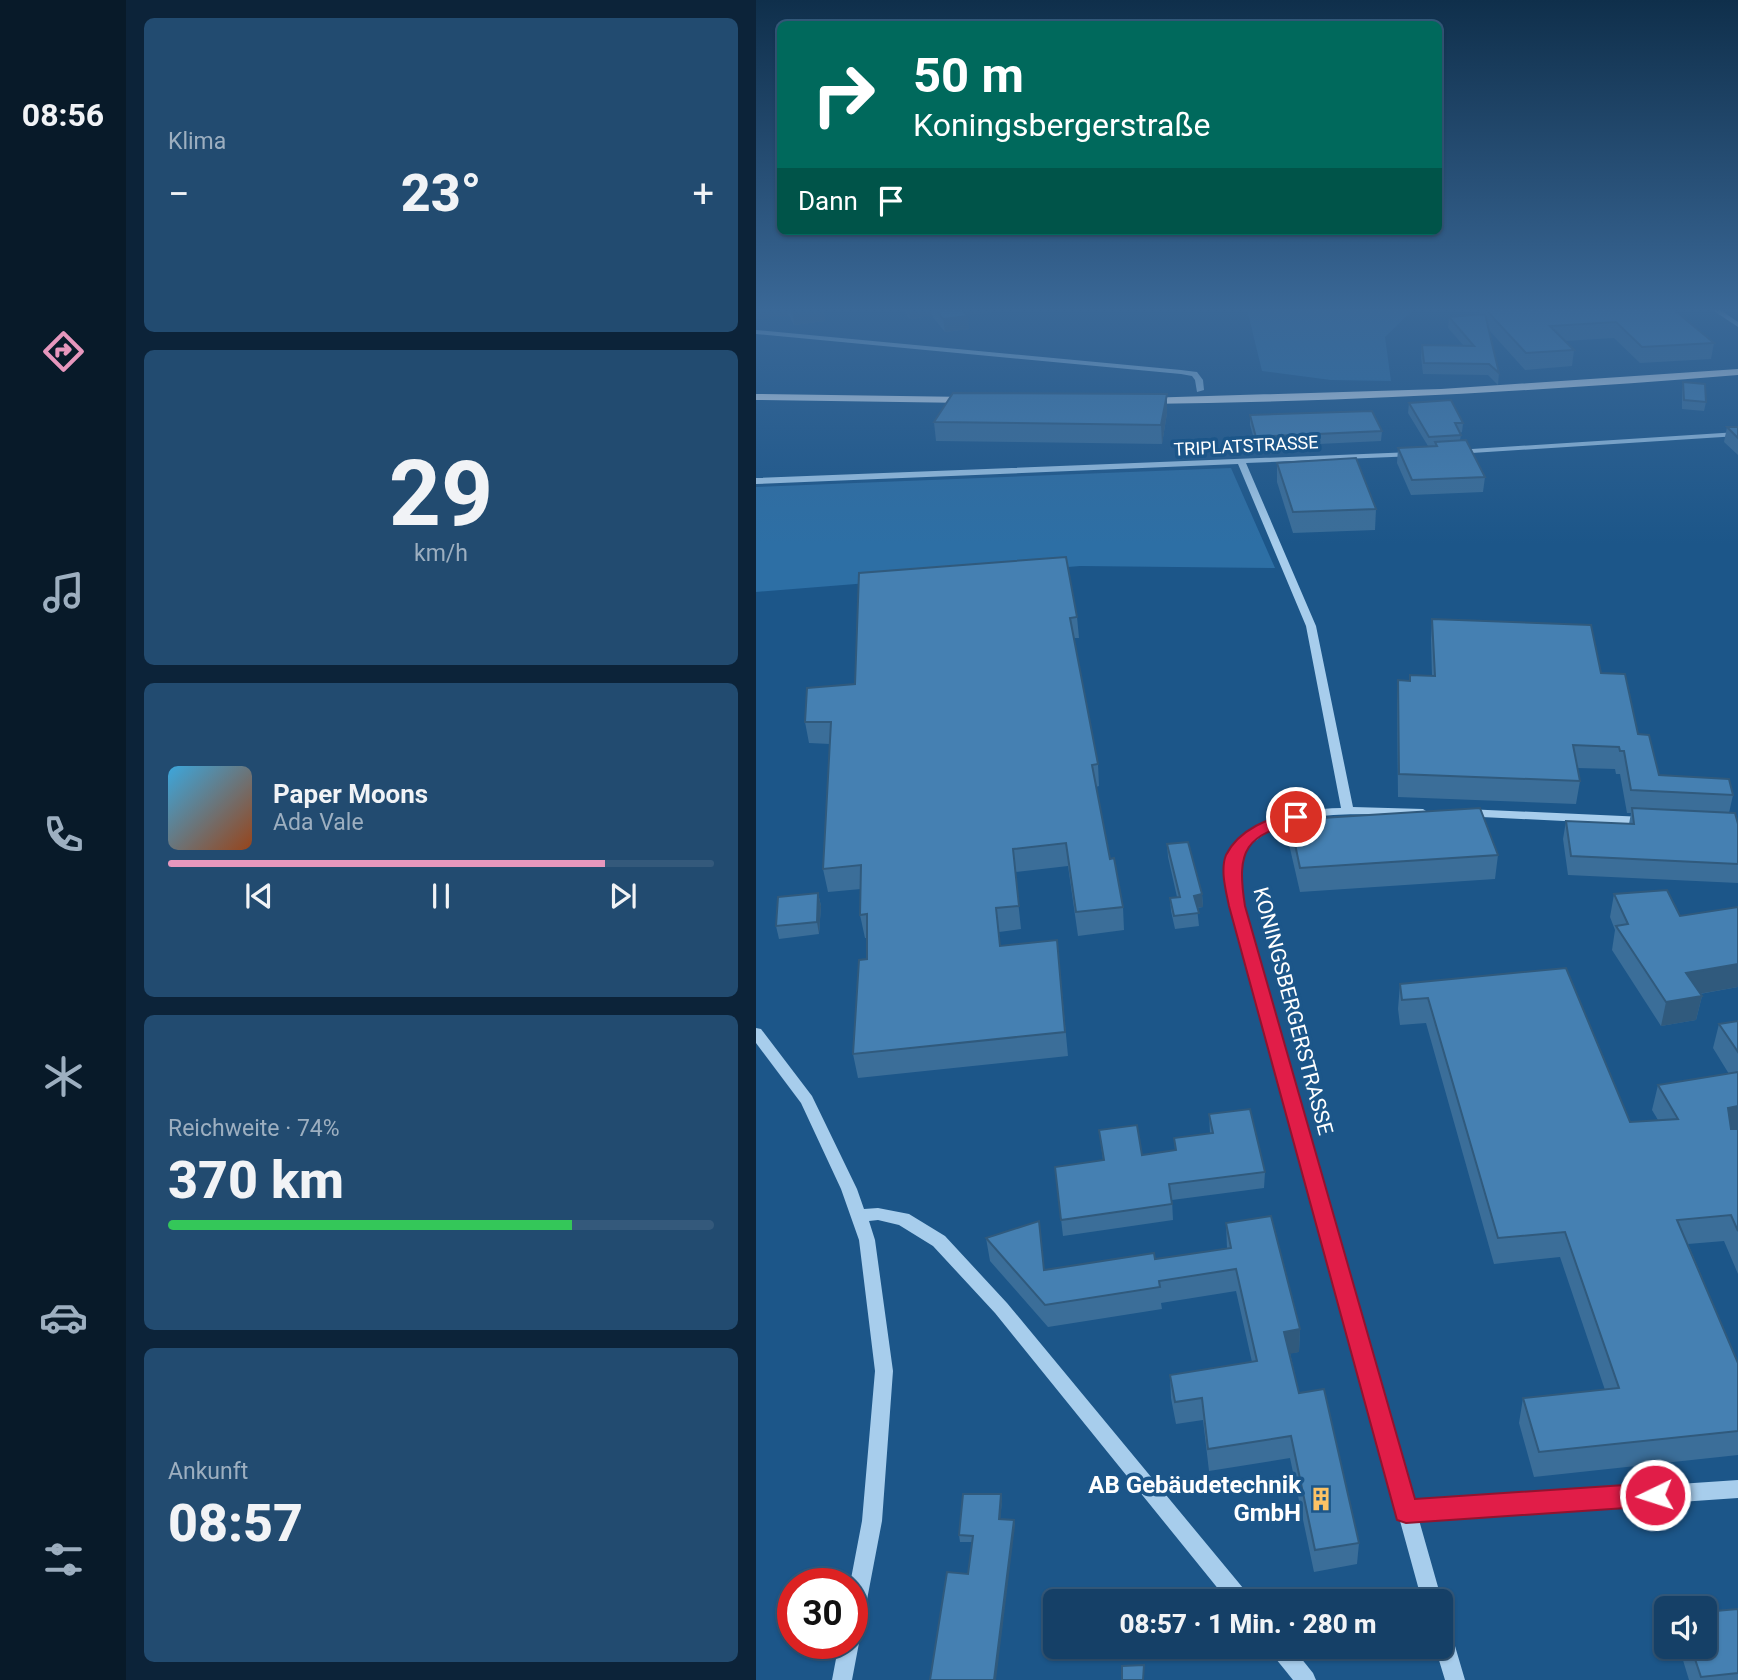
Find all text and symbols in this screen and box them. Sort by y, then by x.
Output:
text: 50 m [913,47,1024,104]
icon: right [798,49,889,140]
text: 08:56 [22,96,104,134]
text: Koningsbergerstraße [913,106,1210,144]
text: Klima [168,128,226,155]
text: 23° [401,163,481,224]
text: − [168,172,190,216]
text: + [692,172,714,216]
icon: arrive [872,182,910,220]
text: Dann [798,186,858,216]
icon: directions [39,327,88,376]
street label: TRIPLATSTRASSE [1173,431,1319,460]
text: 29 [389,441,493,547]
text: km/h [414,540,468,567]
icon: music [39,568,88,617]
text: Paper Moons [273,779,428,809]
pin [1266,787,1326,847]
icon: arrive [1277,798,1315,836]
text: Ada Vale [273,809,364,836]
icon: phone [39,810,88,859]
icon: previous [240,877,278,915]
icon: pause [422,877,460,915]
icon: next [604,877,642,915]
street label: KONINGSBERGERSTRASSE [1248,885,1338,1138]
icon: climate [39,1052,88,1101]
text: Reichweite · 74% [168,1115,340,1142]
text: 370 km [168,1150,344,1211]
icon: car [39,1293,88,1342]
text: Ankunft [168,1458,248,1485]
position arrow [1618,1458,1692,1532]
place label: AB Gebäudetechnik GmbH [1088,1471,1302,1527]
building icon: AB Gebäudetechnik GmbH [1307,1485,1335,1513]
text: 08:57 [168,1493,303,1554]
icon: filters [39,1535,88,1584]
speed limit sign: 30 [777,1568,868,1659]
map controls [1654,1596,1717,1659]
button: sound [1654,1596,1717,1659]
text: 08:57 · 1 Min. · 280 m [1119,1609,1377,1639]

